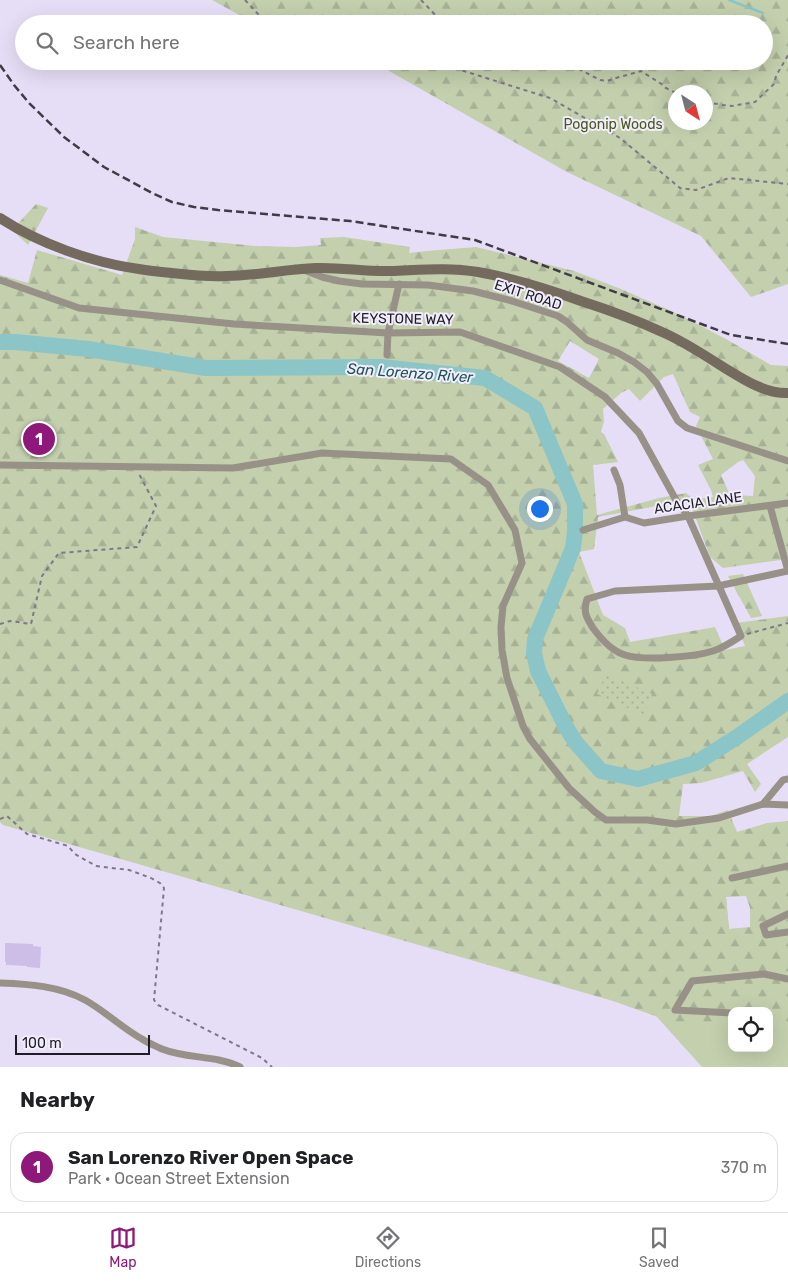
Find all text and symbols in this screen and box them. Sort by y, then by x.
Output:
search box [15,15,773,70]
icon: search [33,29,61,57]
text: Search here [73,31,180,54]
north arrow [668,85,713,130]
park label: Pogonip Woods [563,116,663,133]
street label: EXIT ROAD [492,276,564,314]
street label: KEYSTONE WAY [352,310,454,328]
water label: San Lorenzo River [346,360,475,386]
pin: 1 [23,420,55,458]
street label: ACACIA LANE [653,488,743,518]
your location [527,496,553,522]
map controls [728,1007,773,1052]
button: locate [728,1007,773,1052]
scale bar [15,1032,150,1055]
text: 100 m [22,1035,62,1052]
text: Nearby [20,1087,95,1112]
text: San Lorenzo River Open Space [68,1146,353,1169]
text: 1 [33,1158,41,1177]
text: 370 m [721,1158,767,1177]
text: Park · Ocean Street Extension [68,1169,290,1188]
tab: Map [109,1224,137,1271]
tab: Directions [355,1224,421,1271]
tab: Saved [639,1224,679,1271]

